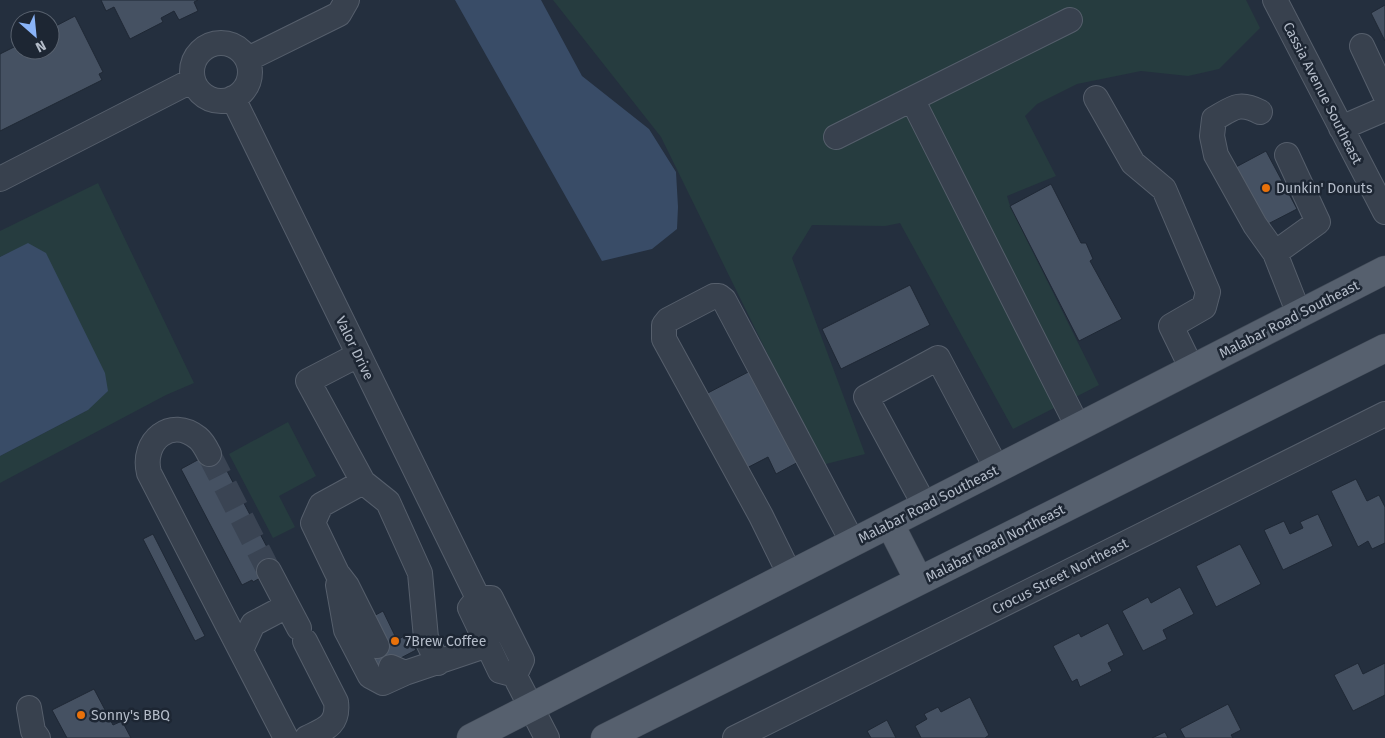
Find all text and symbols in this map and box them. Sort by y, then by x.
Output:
north arrow [10,10,60,60]
street label: Cassia Avenue Southeast [1279,19,1366,168]
text: N [33,36,49,56]
place label: Dunkin' Donuts [1276,180,1373,197]
marker: Dunkin' Donuts [1260,182,1272,194]
street label: Malabar Road Southeast [1216,276,1363,362]
street label: Valor Drive [332,314,377,383]
street label: Malabar Road Southeast [855,461,1002,547]
street label: Malabar Road Northeast [923,501,1068,586]
street label: Crocus Street Northeast [989,534,1132,618]
place label: 7Brew Coffee [405,633,486,650]
marker: 7Brew Coffee [389,635,401,647]
place label: Sonny's BBQ [91,707,170,724]
marker: Sonny's BBQ [75,709,87,721]

